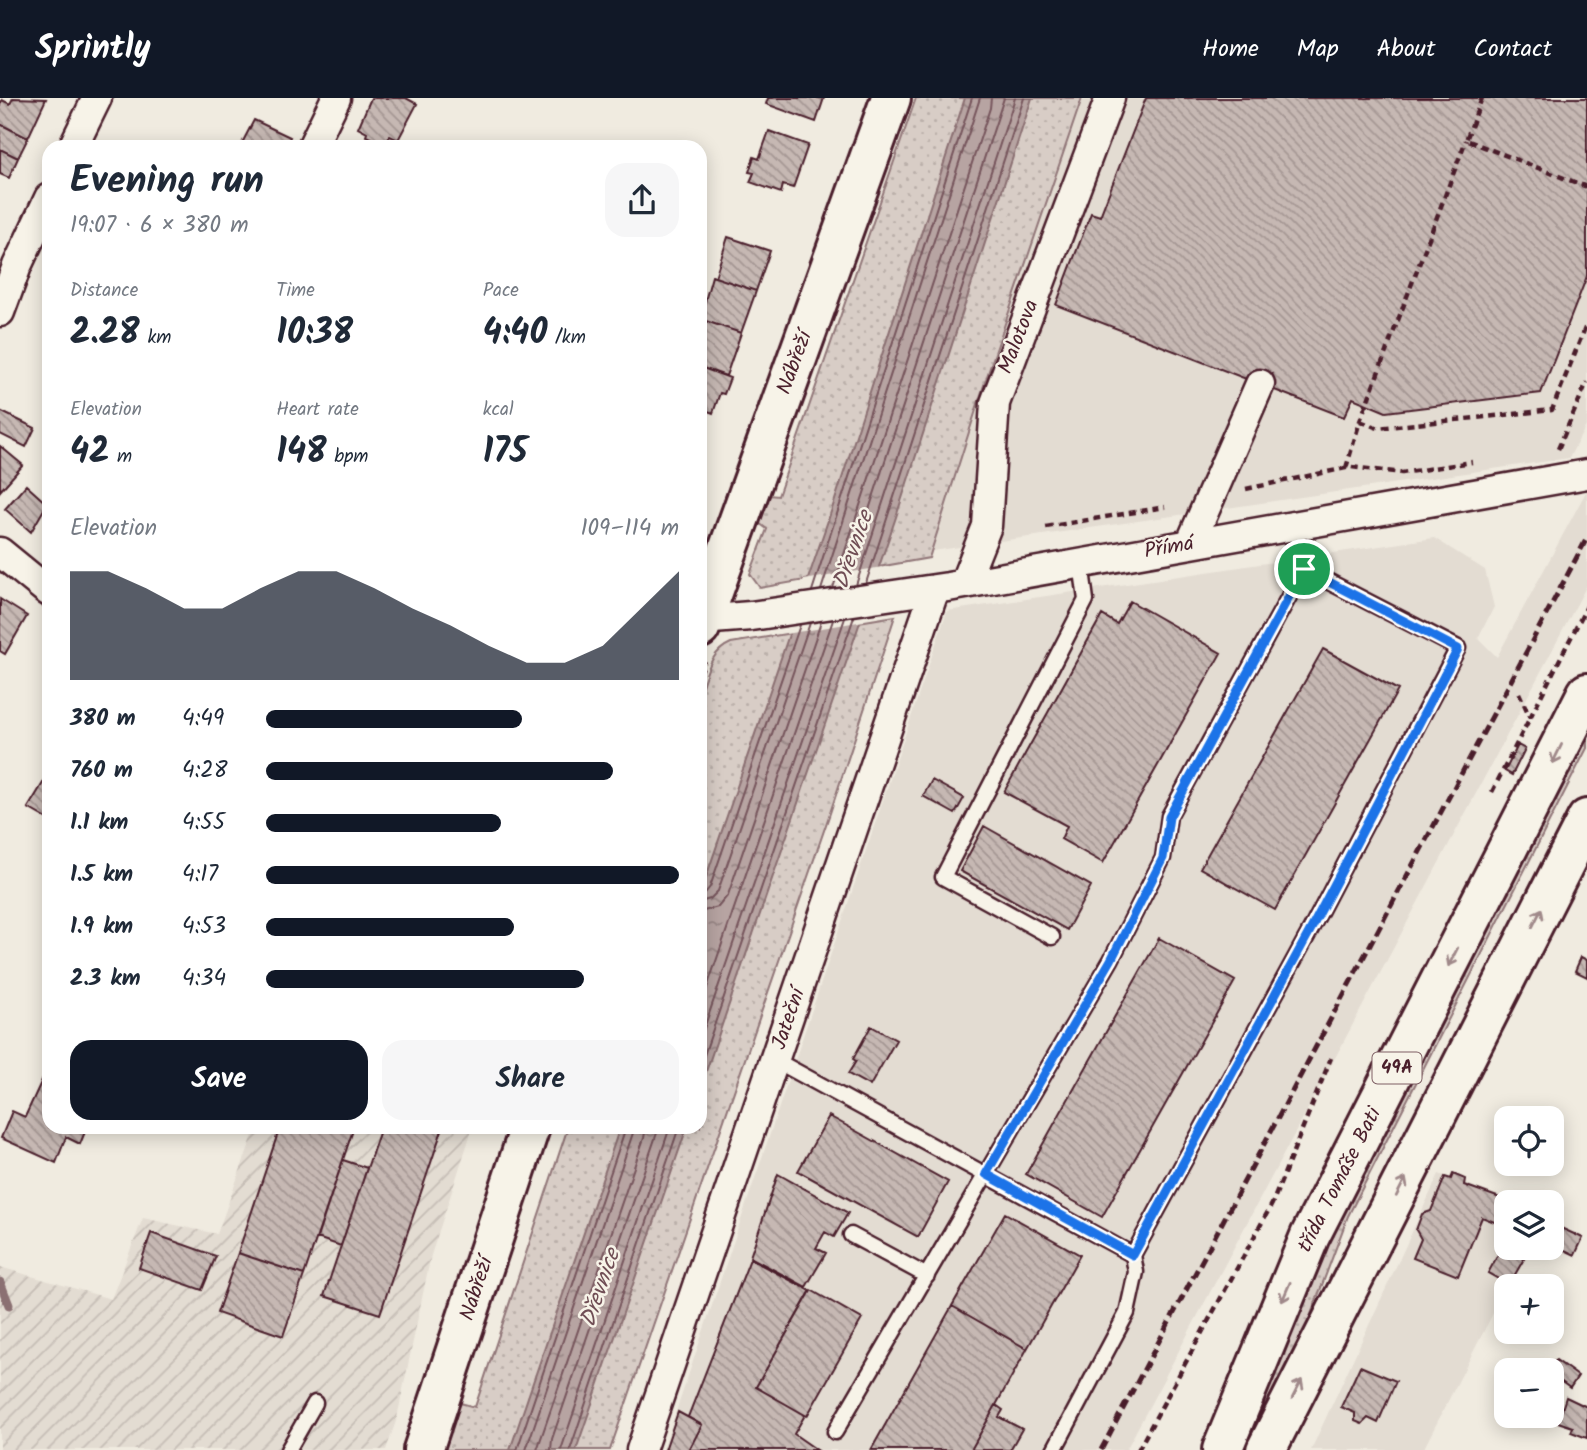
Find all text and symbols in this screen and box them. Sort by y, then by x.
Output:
text: Sprintly [35,23,151,76]
text: Home [1202,30,1259,69]
text: Map [1297,30,1339,69]
text: About [1377,30,1435,69]
text: Contact [1473,30,1552,69]
text: Evening run [70,152,264,212]
button: share [605,163,679,237]
text: 19:07 · 6 × 380 m [70,208,249,244]
text: Distance [70,276,138,306]
text: Time [276,276,315,306]
text: Pace [483,276,519,306]
street label: Malotova [990,295,1048,379]
text: 2.28 [70,306,140,362]
text: 10:38 [276,306,353,362]
text: 4:40 [483,306,547,362]
text: km [140,323,171,353]
text: /km [547,323,586,353]
street label: Nábřeží [768,324,823,399]
text: Elevation [70,395,142,425]
text: Heart rate [276,395,359,425]
text: kcal [483,395,514,425]
text: 42 [70,425,109,481]
text: 148 [276,425,327,481]
text: 175 [483,425,527,481]
text: m [109,442,132,472]
text: bpm [327,442,368,472]
water label: Dřevnice [824,504,885,594]
text: Elevation [70,511,157,547]
text: 109–114 m [580,511,679,547]
street label: Přímá [1142,527,1198,569]
pin [1274,539,1334,599]
icon: arrive [1285,550,1323,588]
text: 380 m [70,701,136,737]
text: 4:49 [182,701,224,737]
one-way arrow [1549,743,1563,764]
text: 760 m [70,753,133,789]
text: 4:28 [182,753,228,789]
text: 1.1 km [70,805,128,841]
text: 4:55 [182,805,225,841]
text: 1.5 km [70,857,133,893]
text: 4:17 [182,857,218,893]
one-way arrow [1530,908,1544,929]
text: 1.9 km [70,909,133,945]
text: 4:53 [182,909,226,945]
one-way arrow [1446,946,1460,967]
text: 2.3 km [70,961,140,997]
text: 4:34 [182,961,226,997]
street label: Jateční [763,981,816,1054]
button: Save [70,1040,368,1120]
button: Share [382,1040,679,1120]
road number: 49A [1372,1052,1422,1084]
street label: třída Tomáše Bati [1289,1101,1391,1258]
map controls [1494,1106,1564,1428]
button: locate [1494,1106,1564,1176]
one-way arrow [1394,1177,1408,1197]
button: layers [1494,1190,1564,1260]
water label: Dřevnice [571,1242,632,1332]
street label: Nábřeží [451,1250,504,1325]
button: + [1494,1274,1564,1344]
one-way arrow [1279,1280,1292,1302]
button: − [1494,1358,1564,1428]
one-way arrow [1291,1379,1305,1400]

